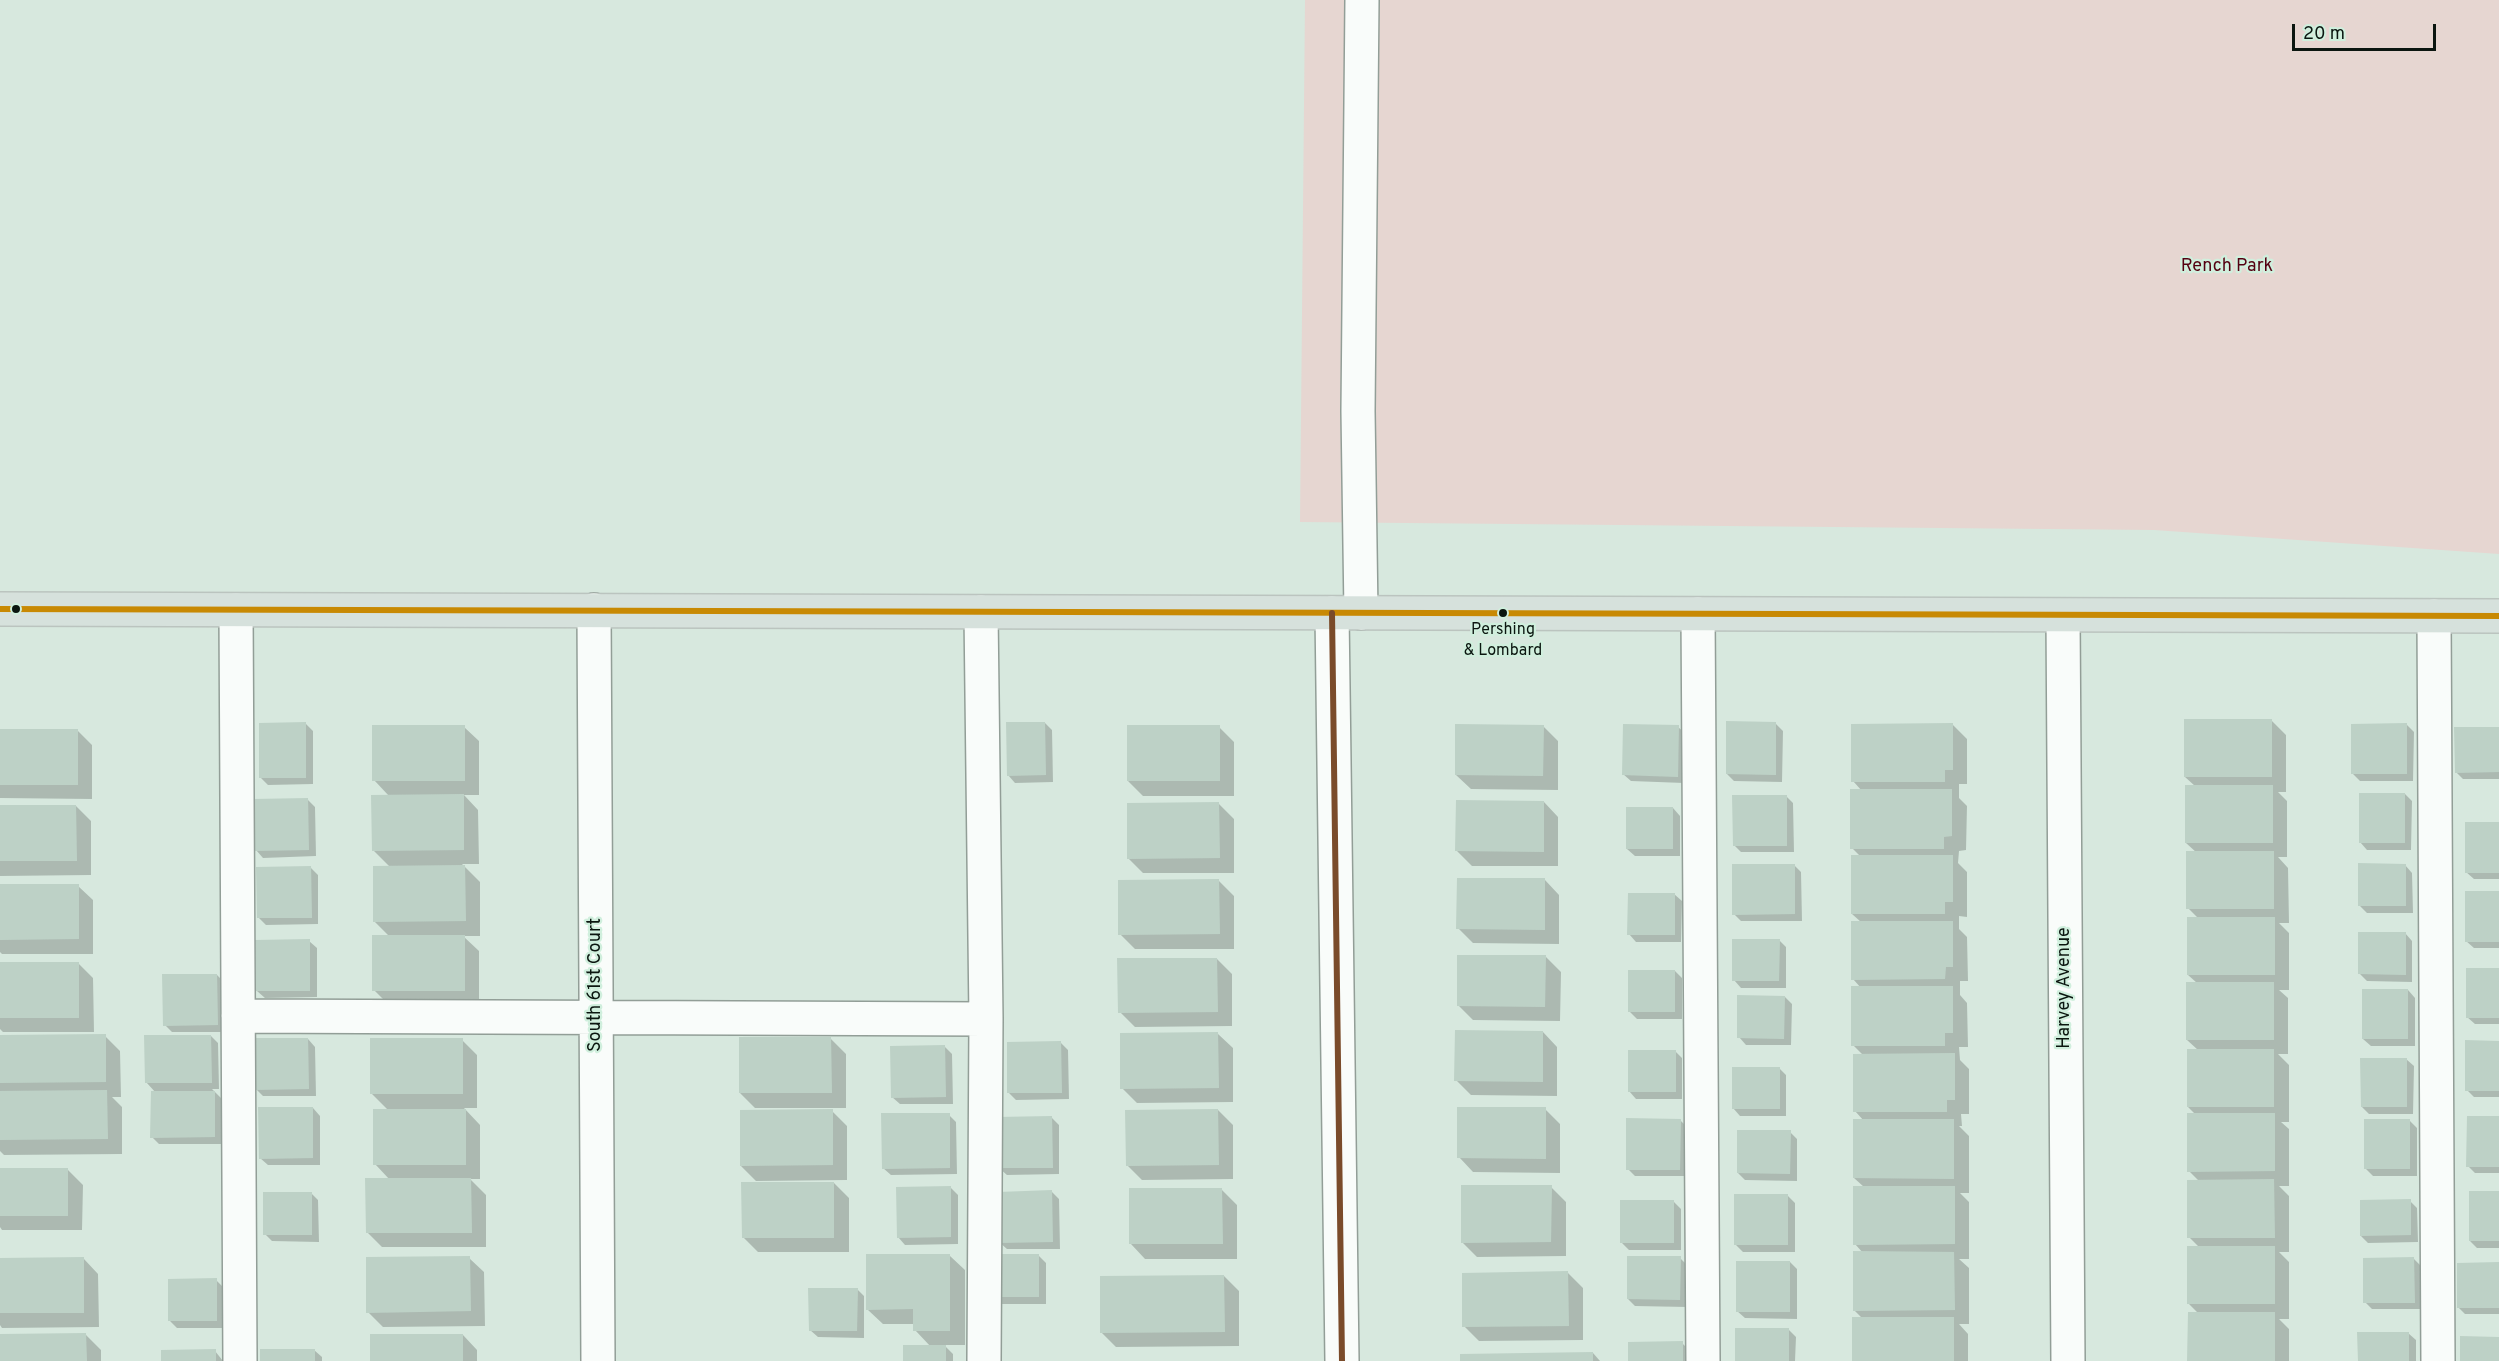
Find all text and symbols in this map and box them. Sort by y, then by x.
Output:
scale bar [2295,12,2439,50]
text: 20 m [2303,23,2345,46]
park label: Rench Park [2181,256,2273,278]
unlabelled marker [10,603,22,615]
marker: Pershing & Lombard [1497,607,1509,619]
place label: Pershing & Lombard [1464,621,1542,659]
street label: South 61st Court [585,918,607,1052]
street label: Harvey Avenue [2054,927,2076,1049]

